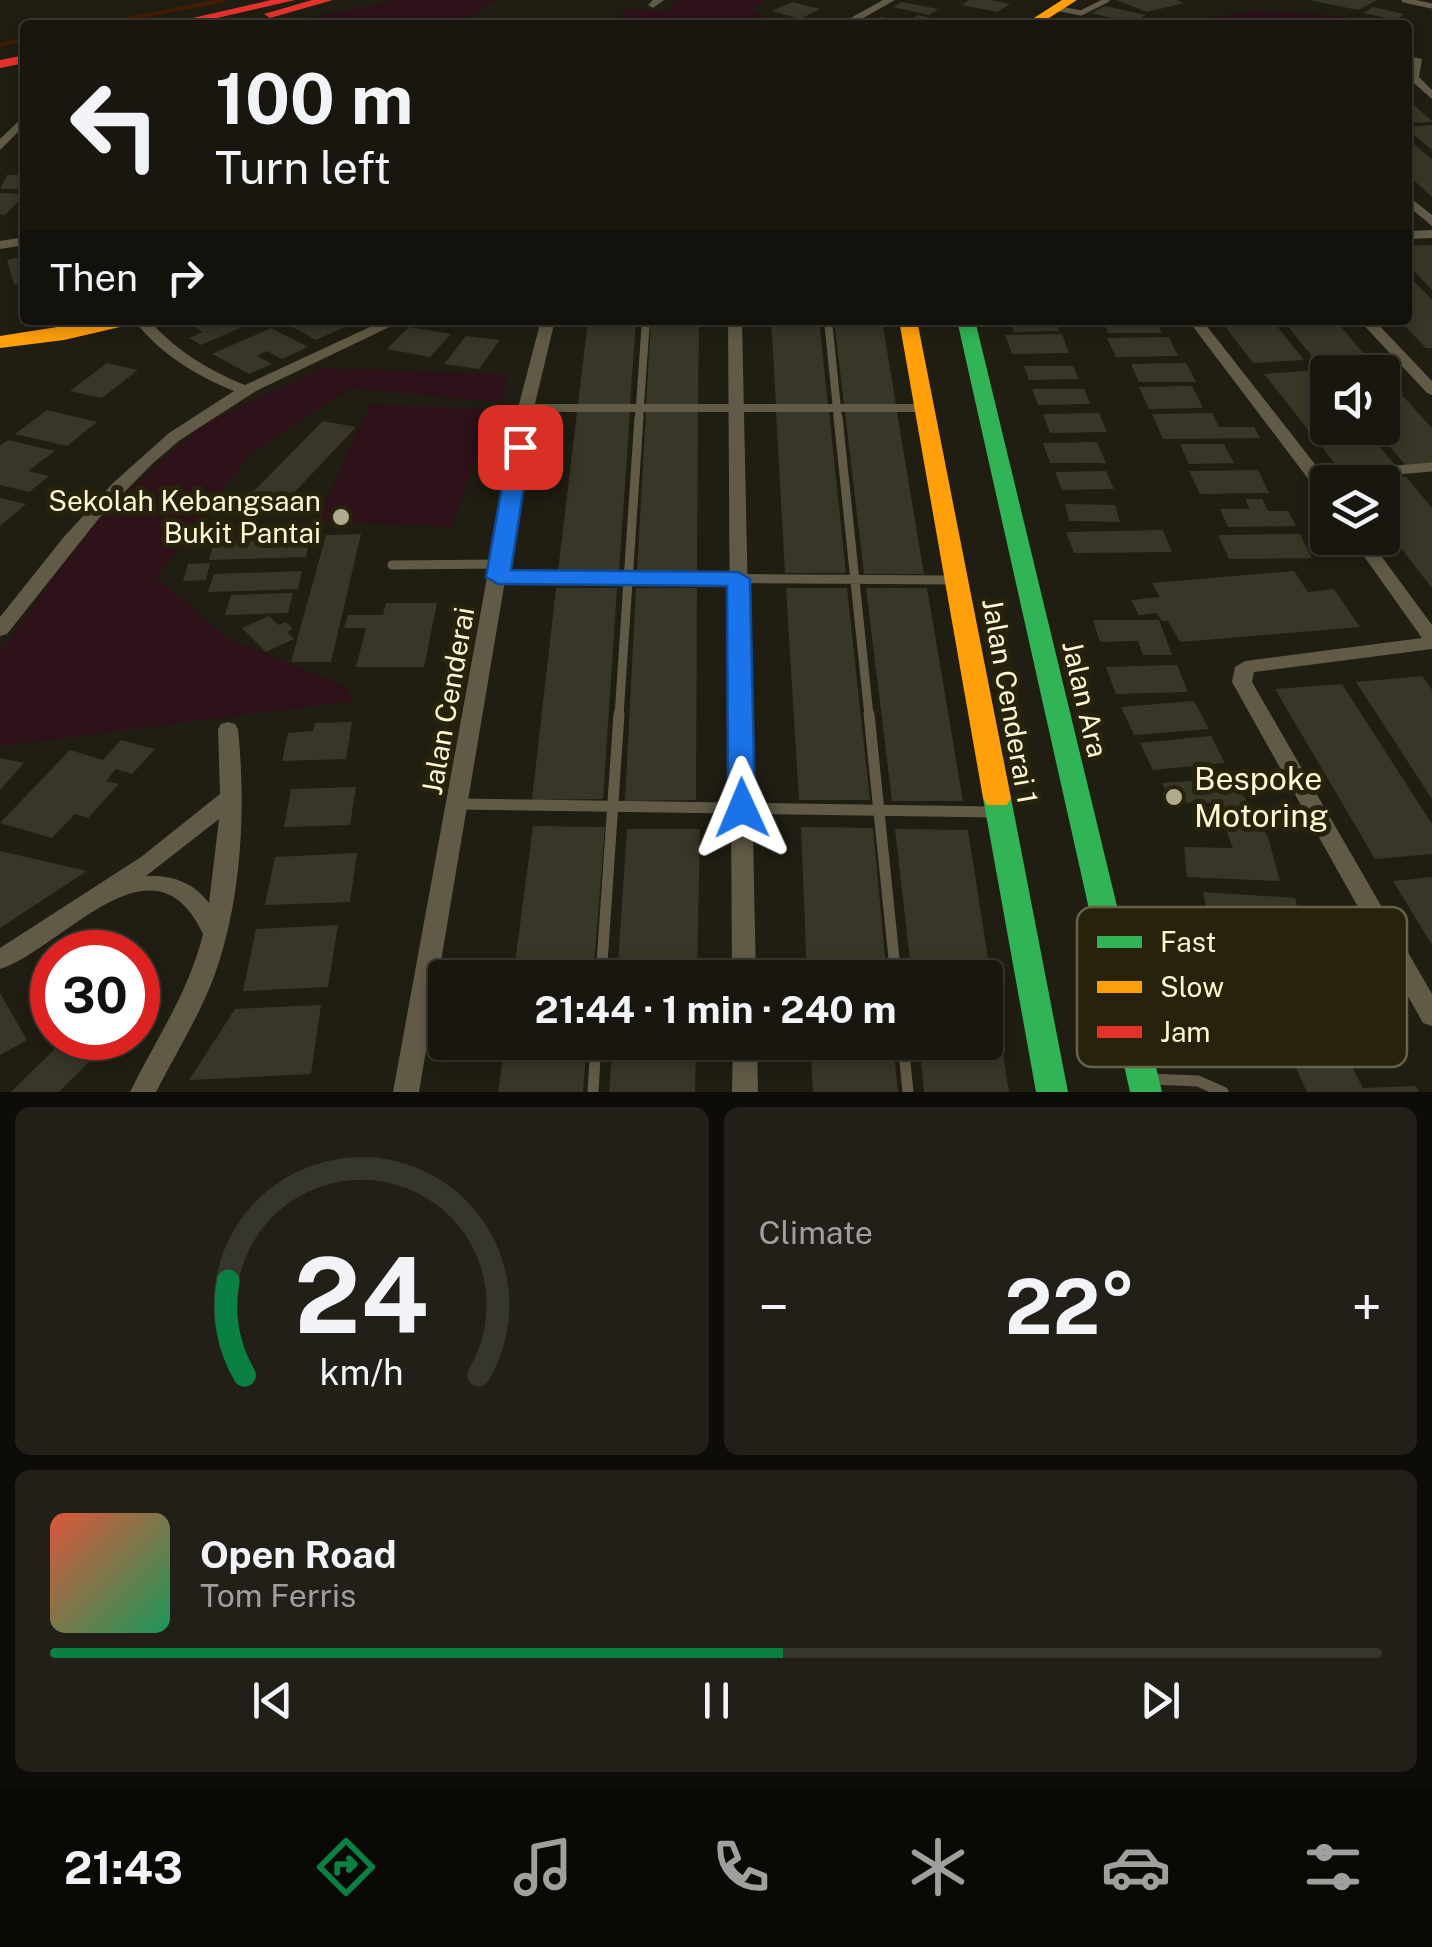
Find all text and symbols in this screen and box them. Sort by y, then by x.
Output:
text: 100 m [215,57,413,140]
icon: left [50,60,180,190]
text: Turn left [215,141,391,194]
icon: right [158,250,213,305]
text: Then [50,255,138,300]
map controls [1310,355,1400,555]
button: sound [1310,355,1400,445]
pin [478,405,563,490]
icon: arrive [493,420,548,475]
button: layers [1310,465,1400,555]
place label: Sekolah Kebangsaan Bukit Pantai [48,484,321,549]
marker: Sekolah Kebangsaan Bukit Pantai [330,506,352,528]
street label: Jalan Cenderai 1 [976,596,1045,806]
street label: Jalan Cenderai [415,605,480,797]
street label: Jalan Ara [1056,637,1115,761]
position arrow [690,756,794,860]
place label: Bespoke Motoring [1194,760,1329,834]
marker: Bespoke Motoring [1163,786,1185,808]
legend [1077,907,1407,1067]
text: Fast [1160,925,1216,958]
speed limit sign: 30 [30,930,160,1060]
text: Slow [1160,970,1224,1003]
text: 21:44 · 1 min · 240 m [535,987,896,1032]
text: Jam [1160,1015,1211,1048]
text: Climate [759,1214,873,1251]
text: 24 [295,1234,429,1356]
text: 22° [1005,1263,1136,1351]
text: − [759,1275,789,1339]
text: + [1352,1275,1382,1339]
text: km/h [320,1351,404,1393]
text: Open Road [200,1532,397,1577]
text: Tom Ferris [200,1577,356,1614]
icon: previous [245,1673,300,1728]
icon: pause [689,1673,744,1728]
icon: next [1133,1673,1188,1728]
icon: directions [311,1832,381,1902]
icon: music [508,1832,578,1902]
icon: phone [706,1832,776,1902]
icon: climate [903,1832,973,1902]
icon: car [1101,1832,1171,1902]
icon: filters [1298,1832,1368,1902]
text: 21:43 [64,1841,183,1894]

